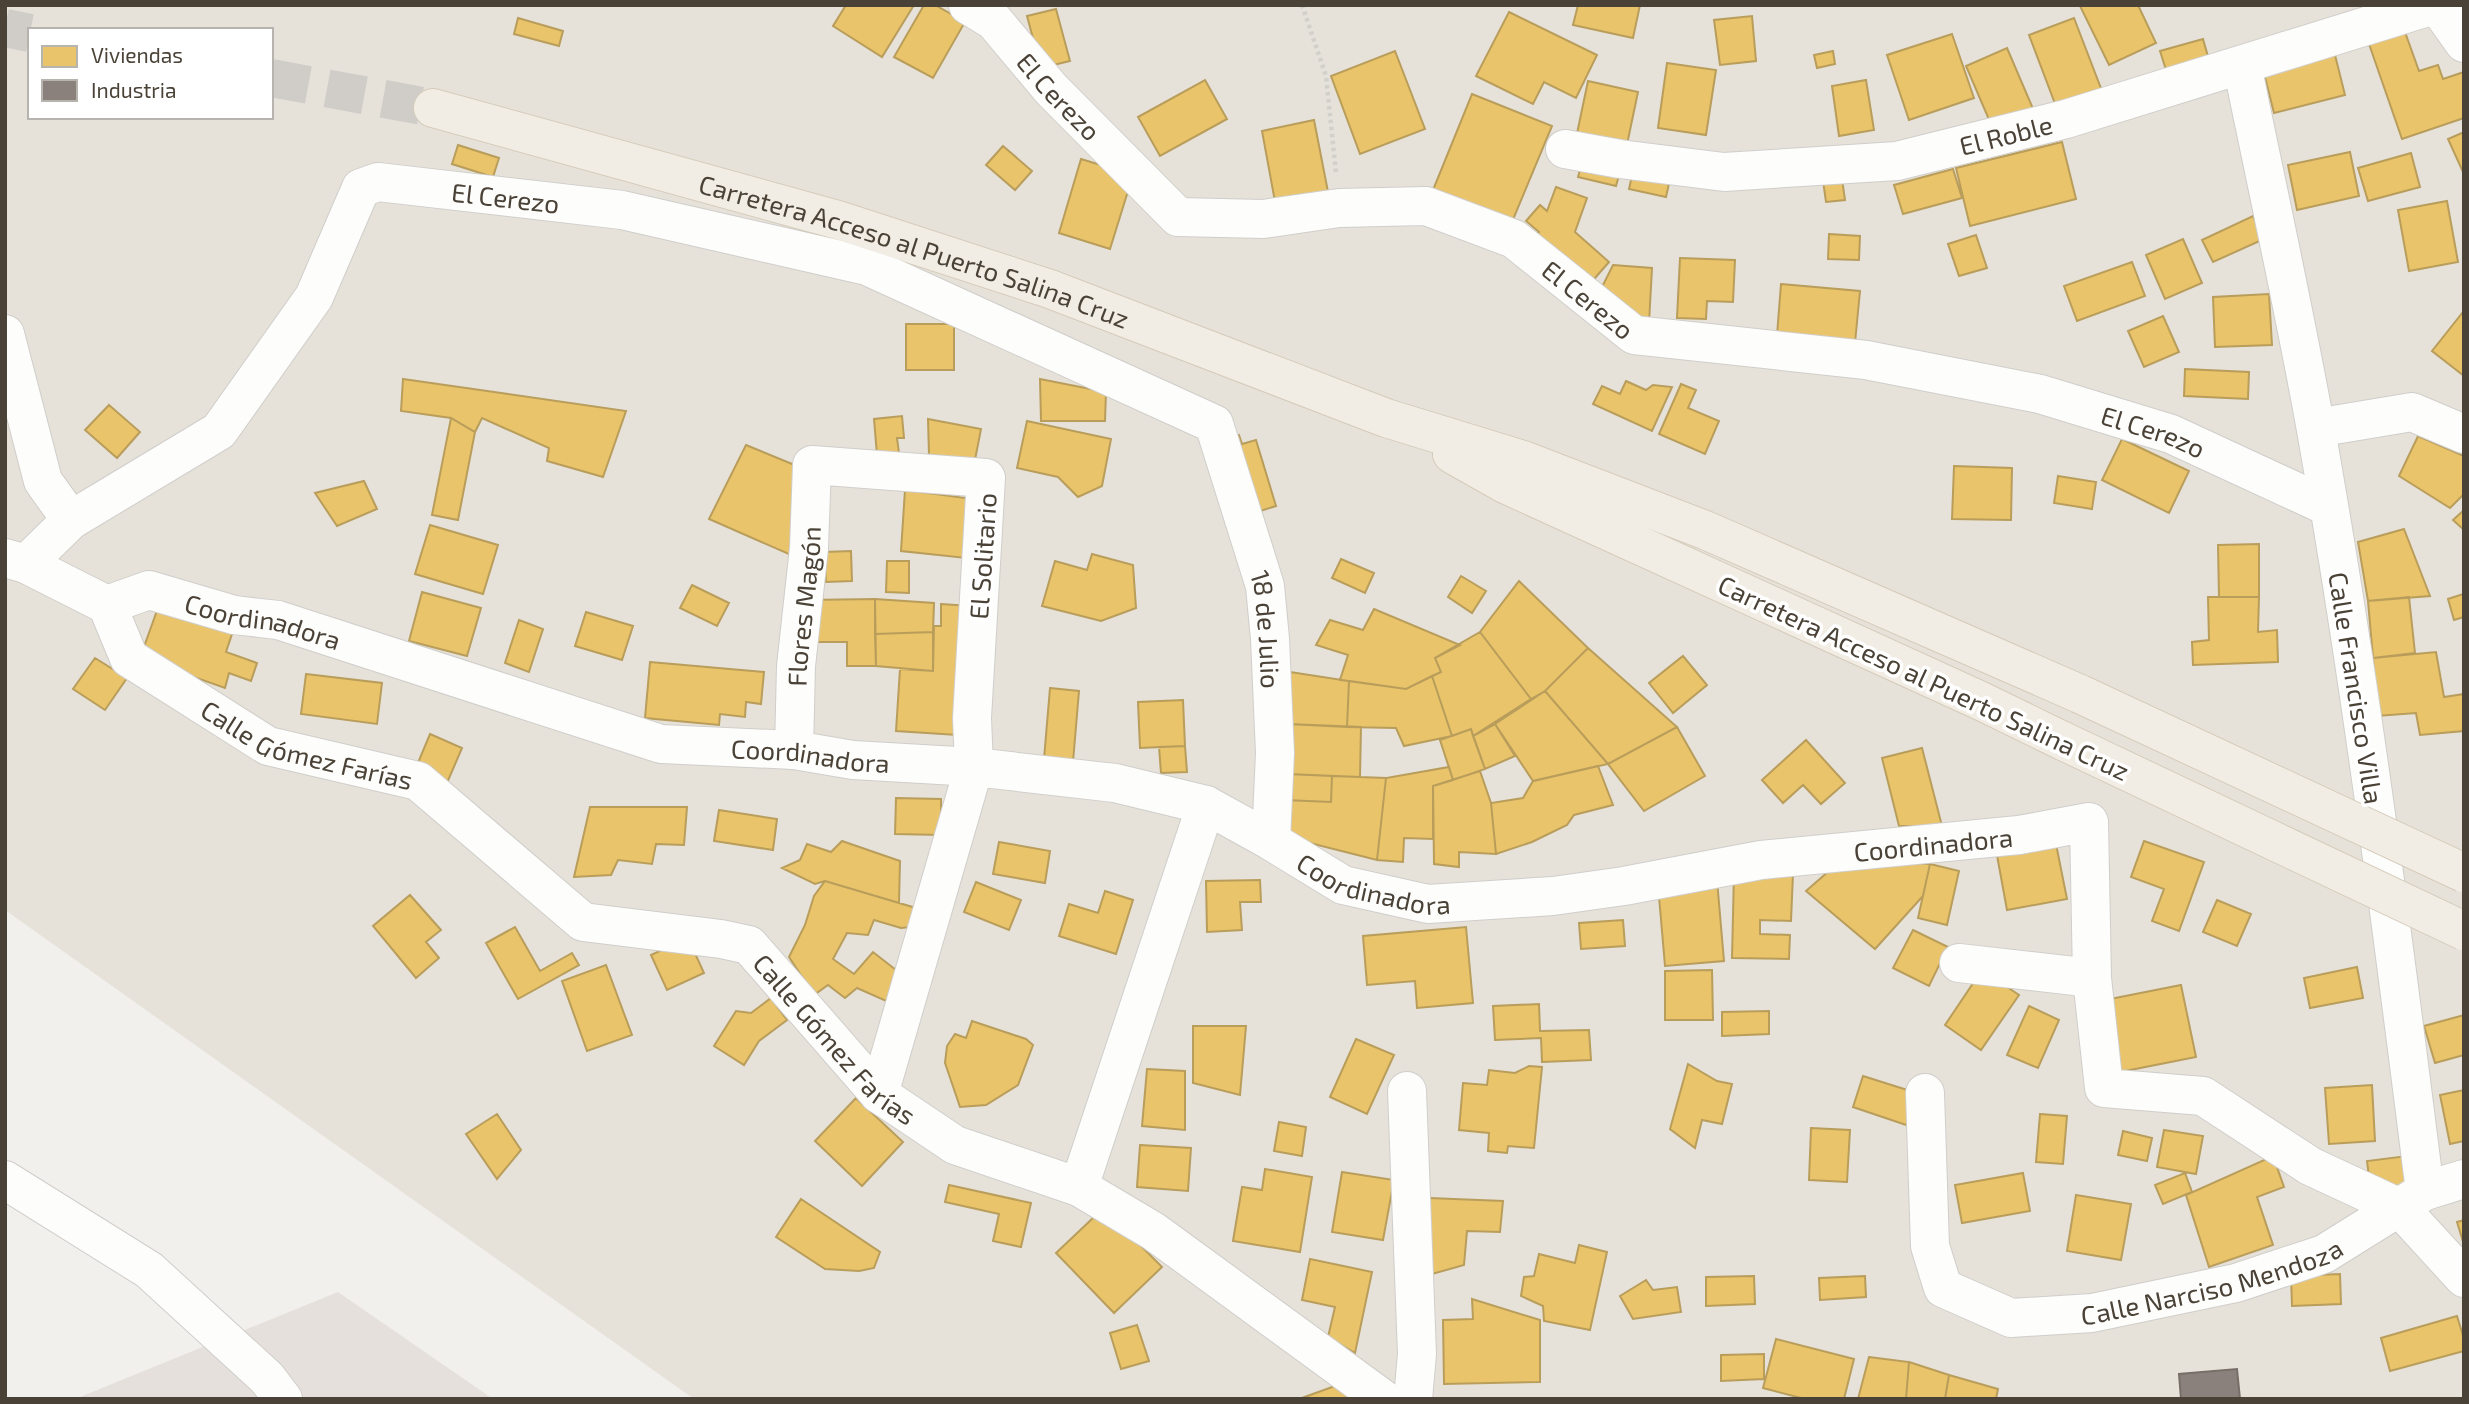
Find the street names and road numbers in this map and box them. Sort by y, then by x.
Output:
street label: El Cerezo [1011,46,1108,146]
street label: El Roble [1956,108,2055,160]
street label: Carretera Acceso al Puerto Salina Cruz [696,167,1134,334]
street label: El Cerezo [450,175,561,218]
street label: El Cerezo [1537,253,1641,345]
street label: El Cerezo [2098,398,2211,463]
street label: El Solitario [962,492,1002,620]
street label: Flores Magón [780,526,825,687]
street label: 18 de Julio [1245,566,1288,689]
street label: Carretera Acceso al Puerto Salina Cruz [1714,568,2134,786]
street label: Calle Francisco Villa [2323,570,2391,806]
street label: Coordinadora [182,586,345,655]
street label: Calle Gómez Farías [196,693,416,795]
street label: Coordinadora [730,732,891,778]
street label: Coordinadora [1852,820,2014,866]
street label: Coordinadora [1292,846,1451,920]
street label: Calle Gómez Farías [748,947,922,1130]
street label: Calle Narciso Mendoza [2080,1231,2348,1329]

